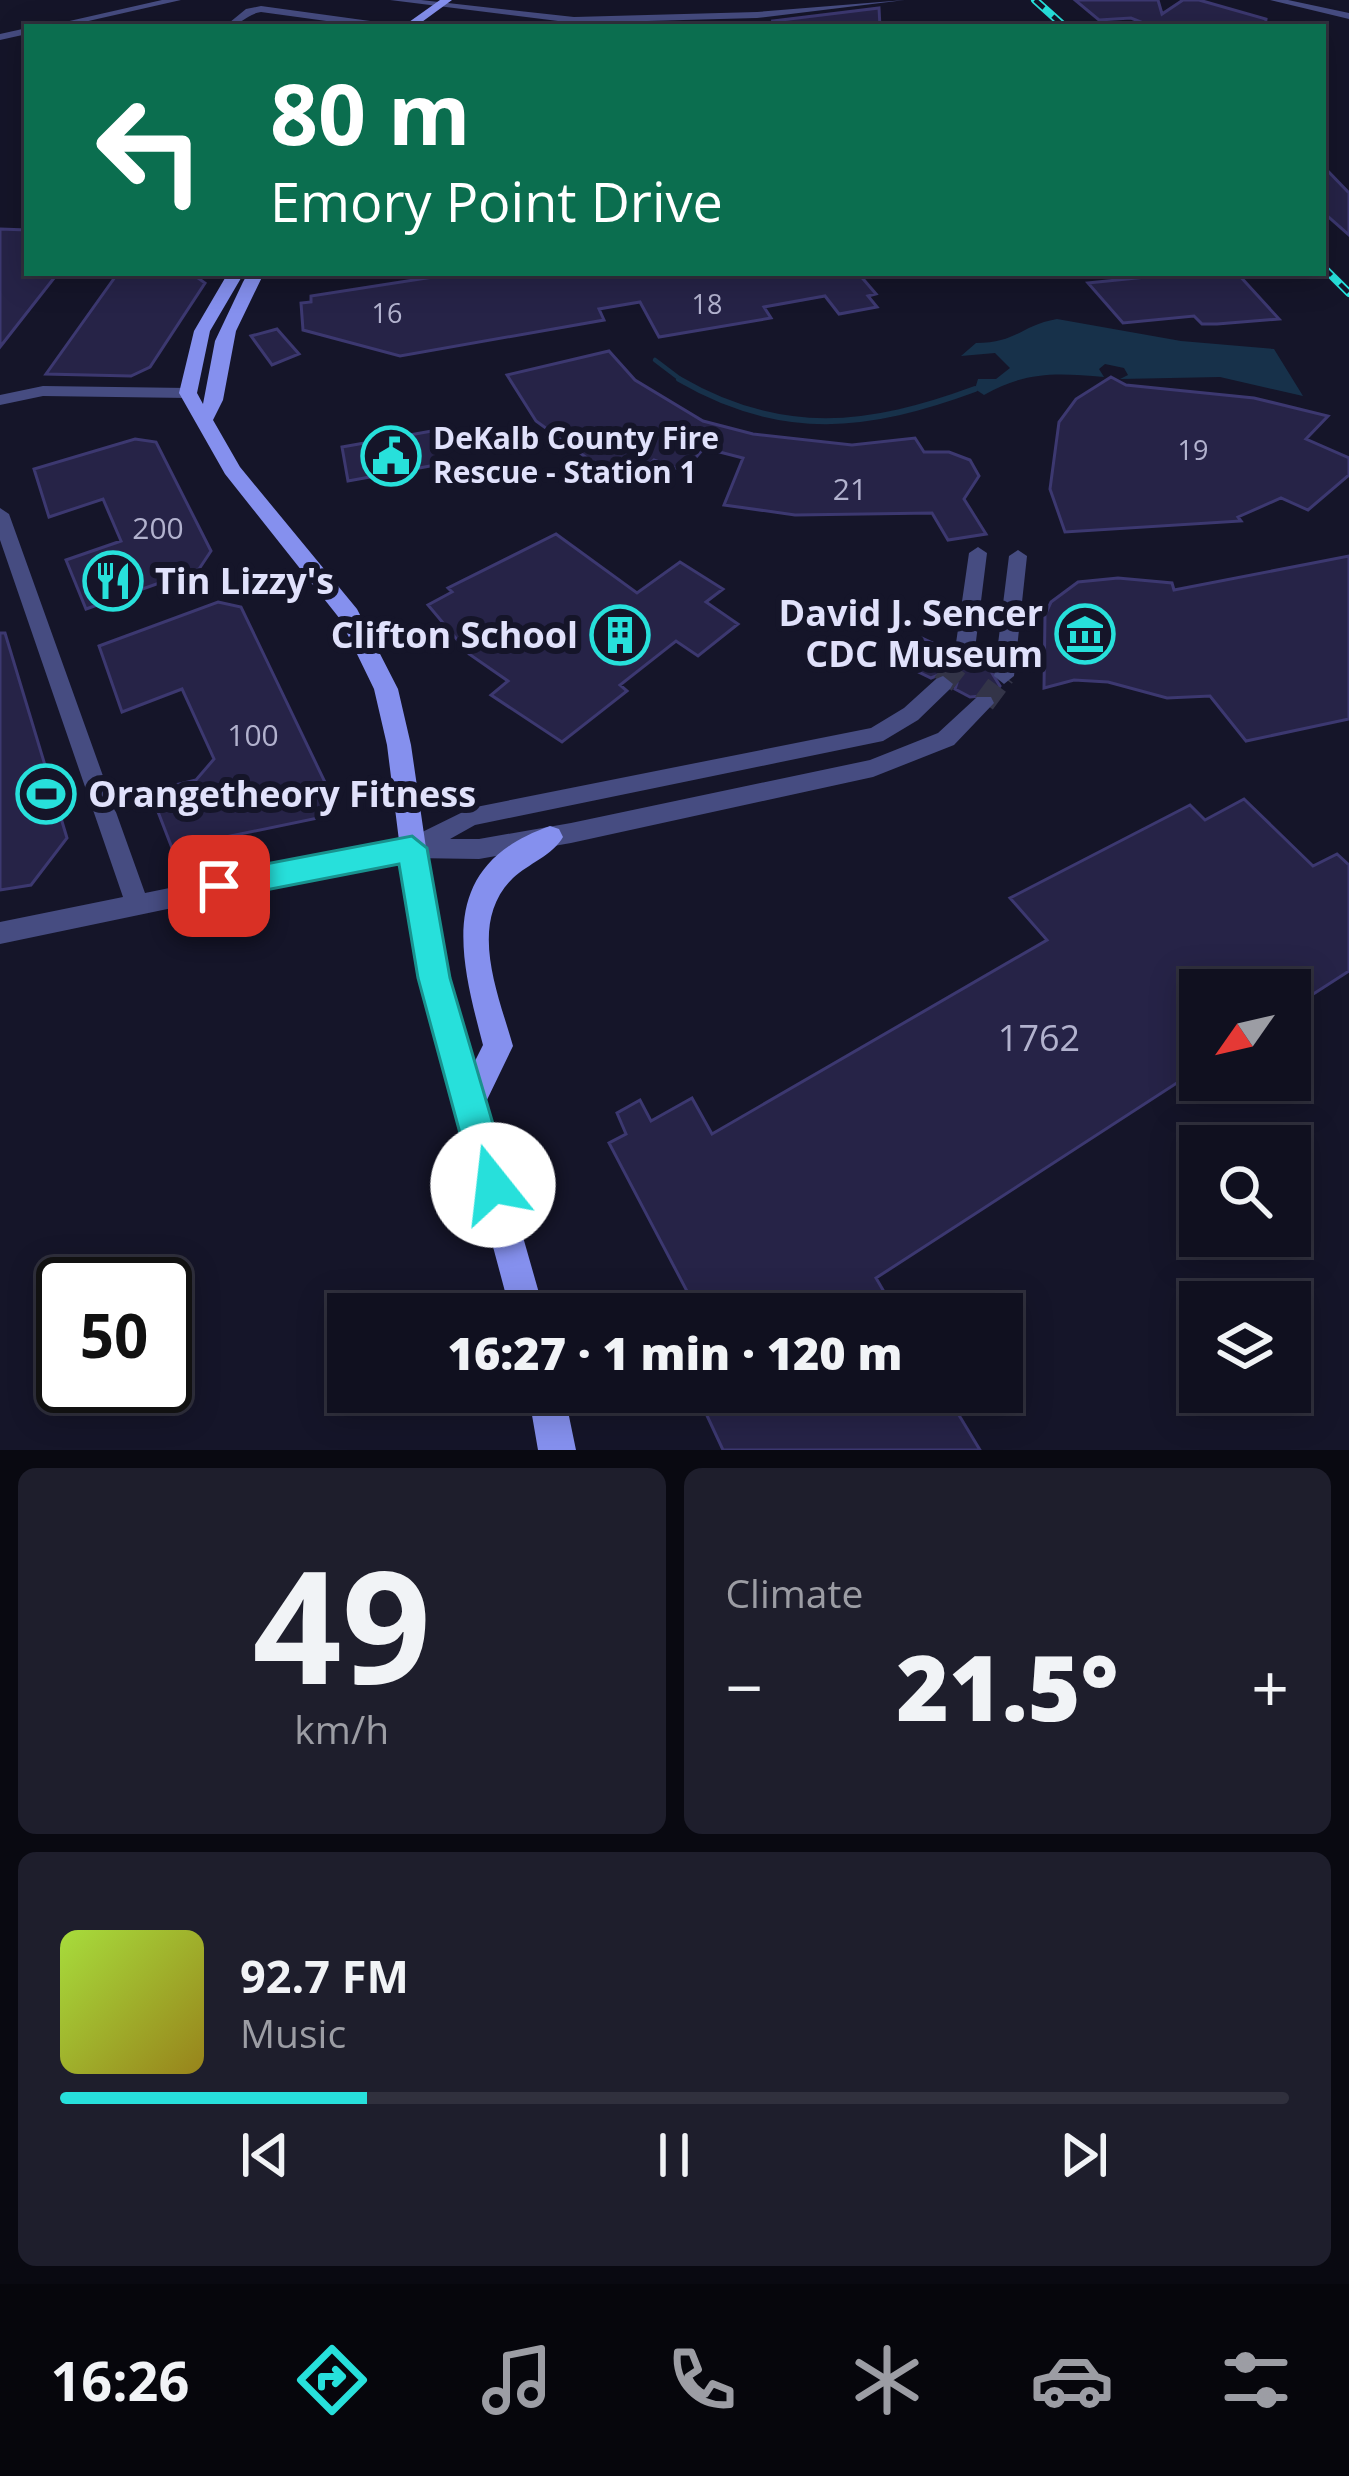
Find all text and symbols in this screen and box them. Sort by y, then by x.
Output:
text: 80 m [270,55,470,170]
icon: left [72,72,228,228]
text: Emory Point Drive [270,164,723,238]
house number: 18 [692,285,722,322]
house number: 16 [372,294,402,331]
place label: DeKalb County Fire Rescue - Station 1 [433,417,719,492]
public building icon: DeKalb County Fire Rescue - Station 1 [360,425,422,487]
house number: 19 [1178,431,1208,468]
house number: 21 [833,468,867,509]
house number: 200 [132,507,184,548]
restaurant icon: Tin Lizzy's [82,550,144,612]
place label: Tin Lizzy's [155,556,334,605]
place label: David J. Sencer CDC Museum [779,588,1043,678]
museum icon: David J. Sencer CDC Museum [1054,603,1116,665]
building icon: Clifton School [589,604,651,666]
place label: Clifton School [331,610,578,659]
house number: 100 [227,714,279,755]
sports icon: Orangetheory Fitness [15,763,77,825]
place label: Orangetheory Fitness [88,769,476,818]
pin [168,835,270,937]
icon: arrive [186,853,252,919]
north arrow [1179,969,1311,1101]
map controls [1179,969,1311,1413]
house number: 1762 [998,1013,1080,1062]
position arrow [430,1122,556,1248]
button: search [1179,1125,1311,1257]
speed limit sign: 50 [36,1257,192,1413]
button: layers [1179,1281,1311,1413]
text: 16:27 · 1 min · 120 m [448,1322,902,1383]
text: 49 [253,1517,431,1730]
text: Climate [726,1566,863,1619]
text: 21.5° [896,1625,1118,1747]
text: − [726,1641,763,1731]
text: + [1251,1641,1289,1731]
text: km/h [294,1702,389,1755]
text: 92.7 FM [240,1945,409,2006]
text: Music [240,2006,346,2059]
icon: previous [232,2122,298,2188]
icon: pause [641,2122,707,2188]
icon: next [1051,2122,1117,2188]
icon: directions [290,2338,374,2422]
icon: music [475,2338,559,2422]
icon: phone [660,2338,744,2422]
icon: climate [845,2338,929,2422]
icon: car [1030,2338,1114,2422]
icon: filters [1214,2338,1298,2422]
text: 16:26 [50,2343,189,2417]

